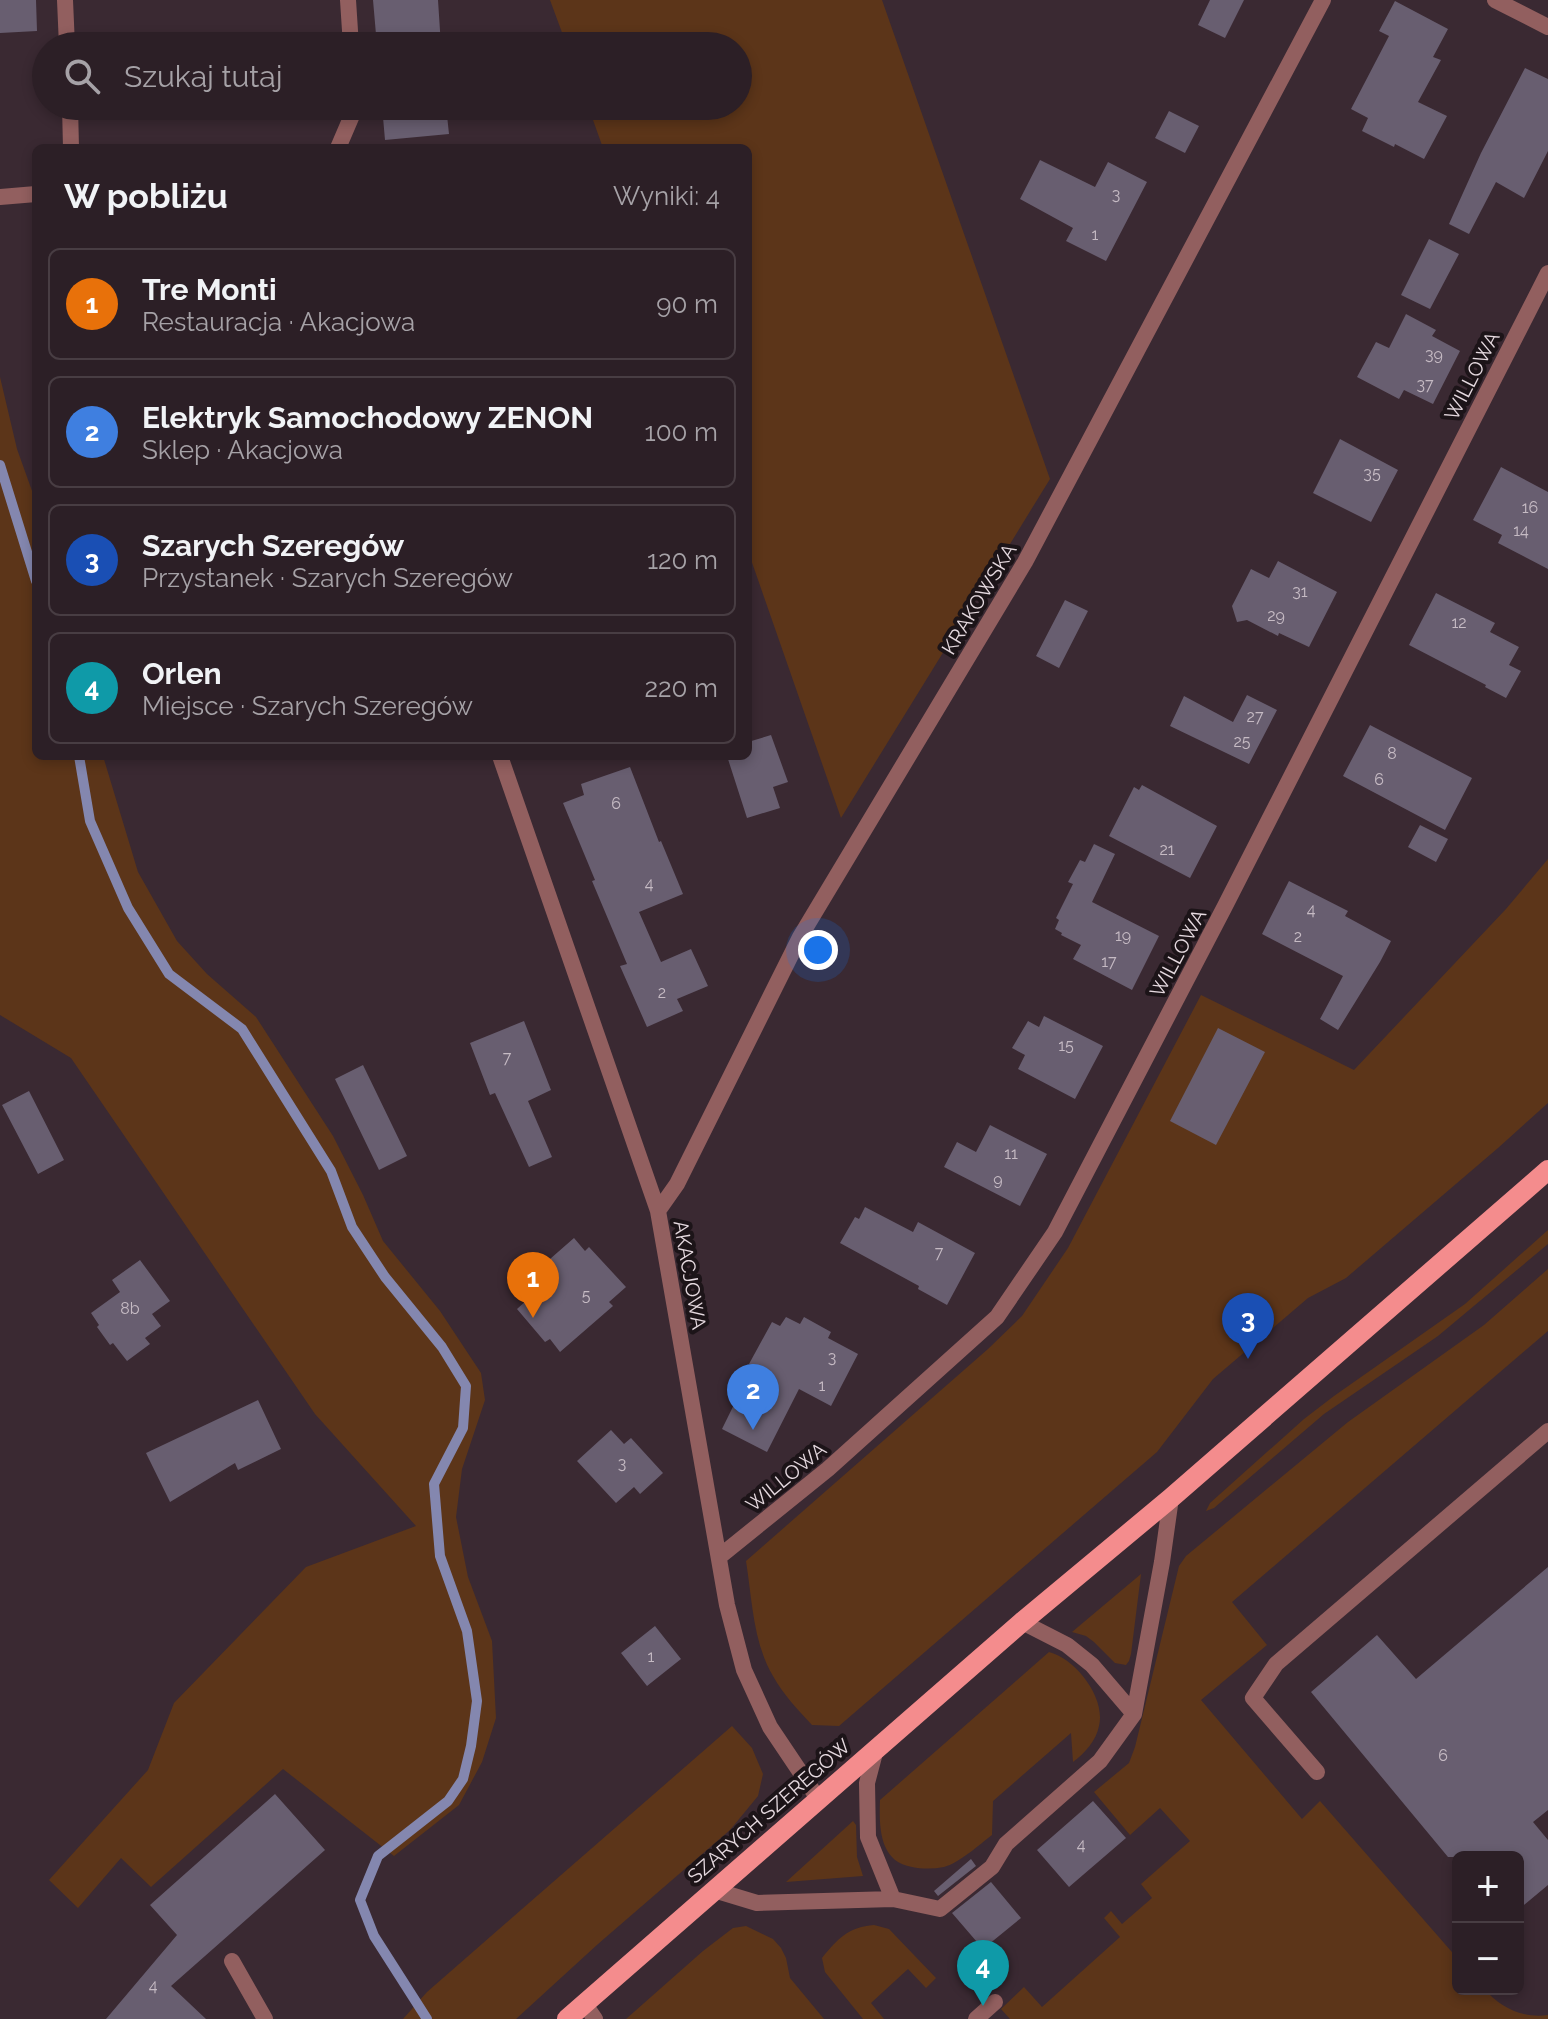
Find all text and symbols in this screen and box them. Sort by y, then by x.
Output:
search box [32,32,752,120]
icon: search [60,54,104,98]
text: Szukaj tutaj [124,59,282,94]
text: W pobliżu [64,176,228,216]
text: Wyniki: 4 [613,181,720,211]
house number: 3 [1112,185,1120,204]
house number: 1 [1092,225,1099,244]
text: Tre Monti [142,272,277,307]
text: 1 [86,289,98,319]
text: 90 m [656,289,718,319]
text: Restauracja · Akacjowa [142,307,415,337]
street label: WILLOWA [1439,327,1505,424]
house number: 39 [1425,345,1443,364]
house number: 37 [1416,375,1434,394]
text: Elektryk Samochodowy ZENON [142,400,593,435]
text: 2 [85,417,99,447]
text: 100 m [645,417,718,447]
text: Sklep · Akacjowa [142,435,343,465]
house number: 35 [1363,464,1381,483]
house number: 16 [1522,498,1538,517]
house number: 14 [1513,521,1529,540]
text: Szarych Szeregów [142,528,404,563]
street label: KRAKOWSKA [937,539,1022,659]
text: 3 [85,545,99,575]
text: 120 m [647,545,718,575]
text: Przystanek · Szarych Szeregów [142,563,513,593]
house number: 31 [1292,582,1308,601]
house number: 29 [1267,606,1285,625]
house number: 12 [1451,613,1467,632]
text: Orlen [142,656,222,691]
text: 4 [85,673,99,703]
text: 220 m [644,673,718,703]
text: Miejsce · Szarych Szeregów [142,691,473,721]
house number: 27 [1247,707,1264,726]
house number: 25 [1233,732,1251,751]
house number: 8 [1387,744,1397,763]
house number: 6 [1374,770,1384,789]
house number: 6 [611,794,621,813]
house number: 21 [1159,840,1175,859]
house number: 4 [645,874,654,893]
house number: 4 [1307,900,1316,919]
street label: WILLOWA [1145,904,1211,1001]
house number: 19 [1115,926,1131,945]
house number: 2 [1294,927,1302,946]
your location [798,930,838,970]
house number: 17 [1101,952,1117,971]
house number: 2 [658,983,666,1002]
house number: 15 [1058,1036,1074,1055]
house number: 7 [503,1048,512,1067]
house number: 11 [1004,1144,1018,1163]
house number: 9 [993,1170,1003,1189]
street label: AKACJOWA [669,1219,711,1332]
house number: 7 [935,1243,944,1262]
pin: 1 [507,1252,559,1318]
house number: 5 [582,1286,591,1305]
pin: 3 [1222,1293,1274,1359]
house number: 8b [120,1299,140,1318]
house number: 3 [828,1348,836,1367]
pin: 2 [727,1364,779,1430]
house number: 1 [819,1376,826,1395]
street label: WILLOWA [741,1437,831,1517]
house number: 3 [618,1454,626,1473]
house number: 1 [648,1647,655,1666]
street label: SZARYCH SZEREGÓW [683,1734,855,1888]
house number: 6 [1438,1746,1448,1765]
house number: 4 [1077,1835,1086,1854]
map controls [1452,1851,1524,1995]
button: + [1452,1851,1524,1923]
button: − [1452,1923,1524,1995]
pin: 4 [957,1940,1009,2006]
house number: 4 [149,1976,158,1995]

